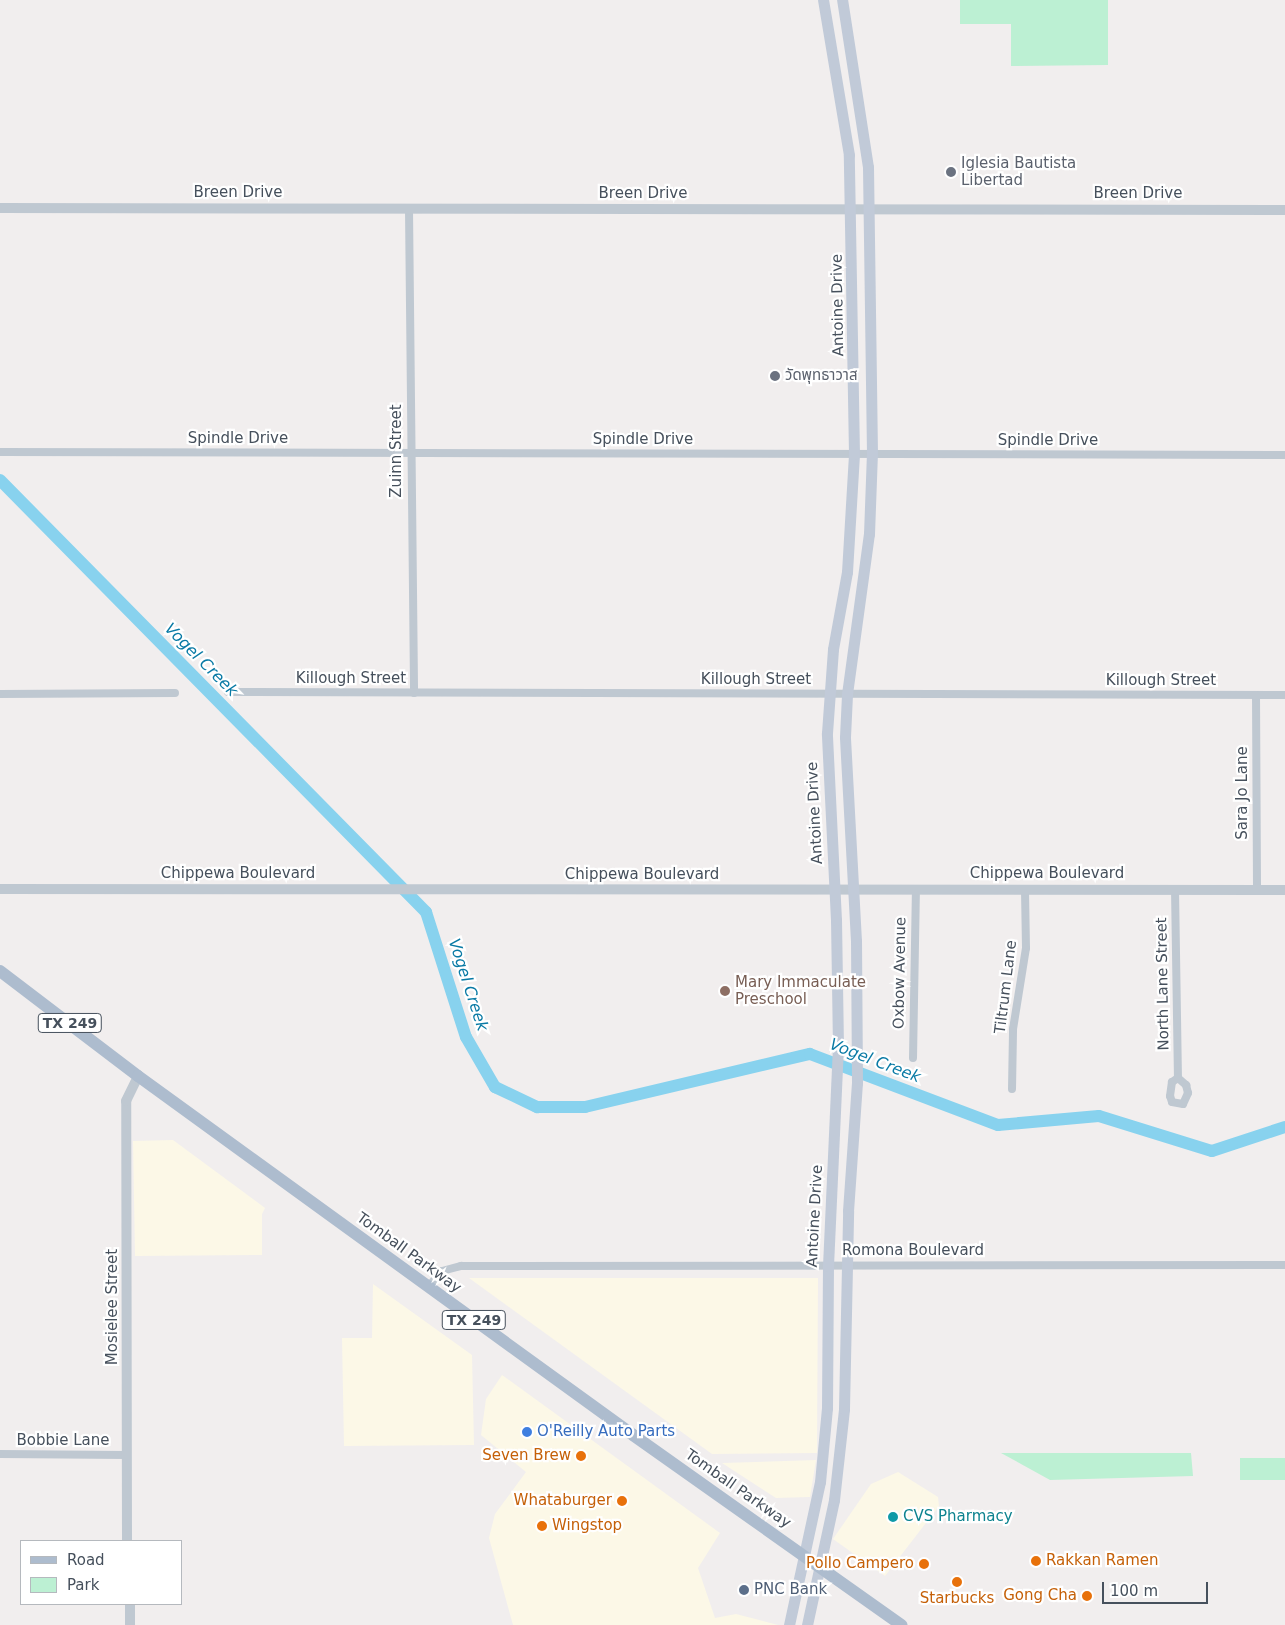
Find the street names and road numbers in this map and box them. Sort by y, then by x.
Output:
street label: Breen Drive [194,184,282,202]
street label: Breen Drive [599,185,687,203]
street label: Breen Drive [1094,185,1182,203]
street label: Antoine Drive [828,254,848,356]
street label: Zuinn Street [388,404,406,498]
street label: Spindle Drive [188,430,288,448]
street label: Spindle Drive [593,431,693,449]
street label: Spindle Drive [998,432,1098,450]
street label: Killough Street [296,670,406,688]
street label: Killough Street [701,671,811,689]
street label: Killough Street [1106,672,1216,690]
street label: Sara Jo Lane [1234,746,1252,840]
street label: Antoine Drive [803,761,827,865]
street label: Chippewa Boulevard [161,865,315,883]
street label: Chippewa Boulevard [970,865,1124,883]
street label: Chippewa Boulevard [565,866,719,884]
street label: Oxbow Avenue [890,917,910,1029]
street label: North Lane Street [1153,917,1173,1051]
street label: Tiltrum Lane [991,939,1021,1035]
road number: TX 249 [38,1011,102,1034]
street label: Antoine Drive [803,1164,827,1268]
street label: Tomball Parkway [353,1209,465,1297]
street label: Romona Boulevard [842,1242,984,1260]
street label: Mosielee Street [104,1249,122,1365]
road number: TX 249 [442,1308,506,1332]
street label: Bobbie Lane [17,1432,109,1450]
street label: Tomball Parkway [682,1446,794,1532]

